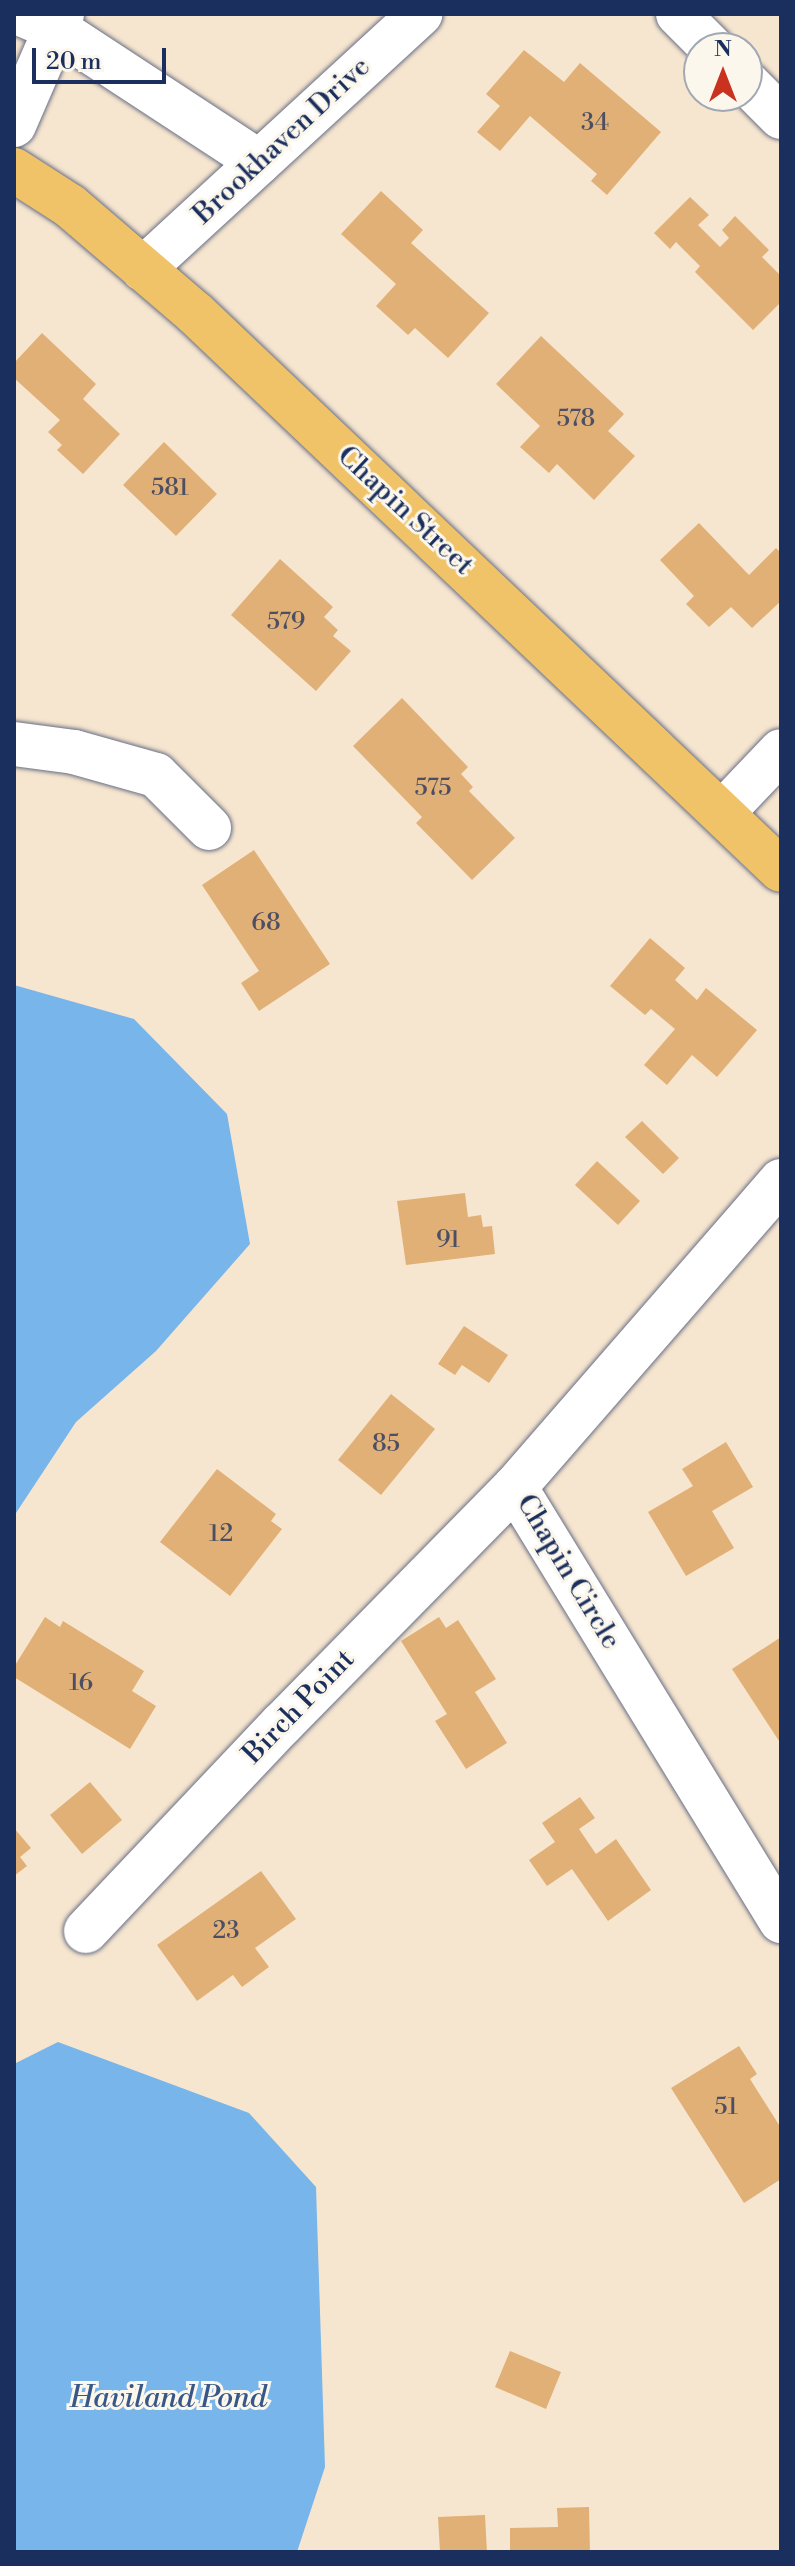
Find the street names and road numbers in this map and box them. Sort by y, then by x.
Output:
street label: Brookhaven Drive [187,50,377,232]
street label: Chapin Street [330,439,480,583]
street label: Chapin Circle [509,1489,627,1655]
street label: Birch Point [236,1643,362,1771]

